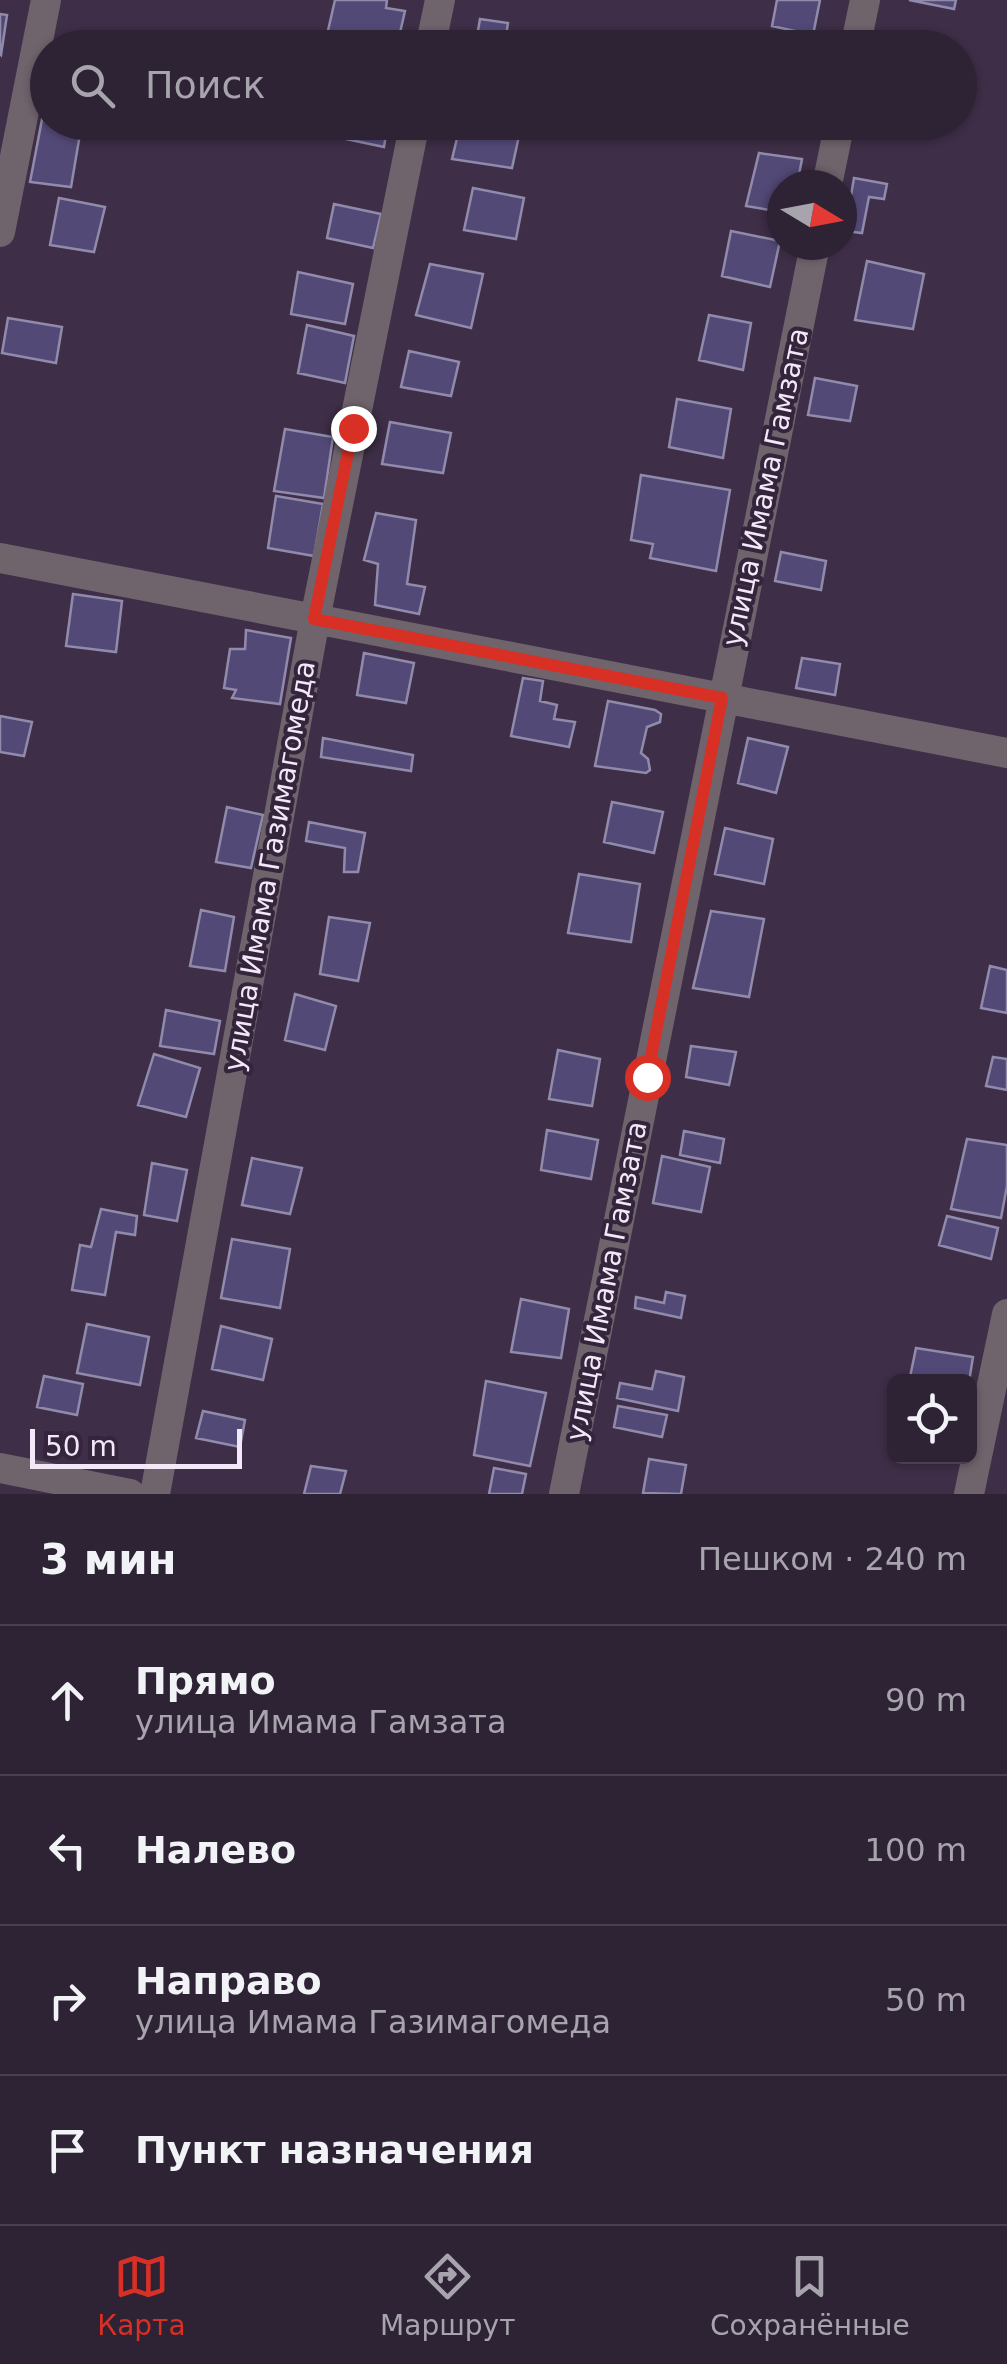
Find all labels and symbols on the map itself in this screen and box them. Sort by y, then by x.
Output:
north arrow [767,170,857,260]
street label: улица Имама Гамзата [716,325,815,650]
route end [331,406,377,452]
street label: улица Имама Газимагомеда [217,658,322,1074]
route start [625,1055,671,1101]
street label: улица Имама Гамзата [559,1118,654,1444]
scale bar [30,1424,242,1468]

